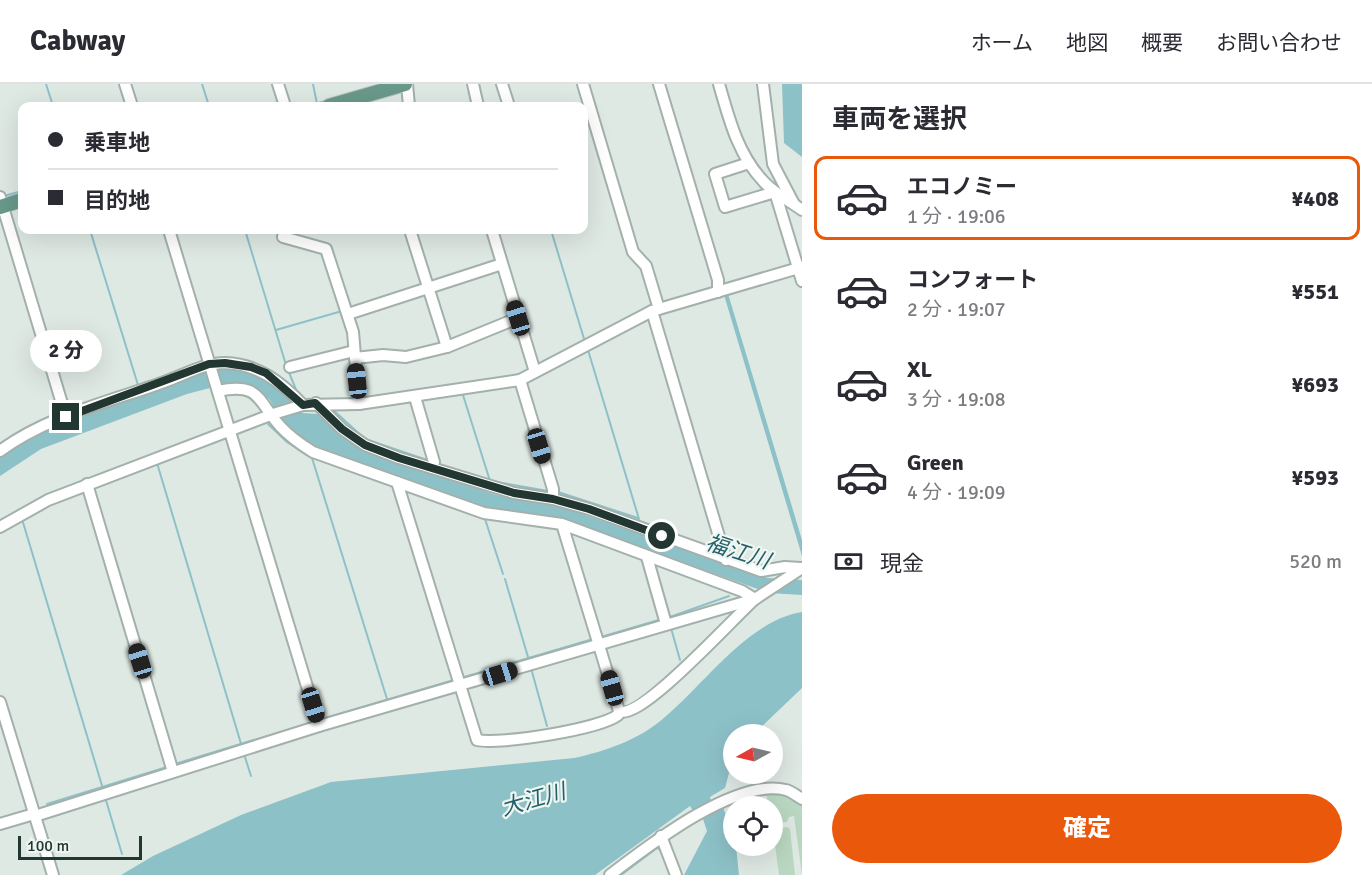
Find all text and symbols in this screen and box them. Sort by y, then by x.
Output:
text: Cabway [30,24,125,58]
text: ホーム [971,30,1033,56]
text: 地図 [1066,30,1108,56]
text: 概要 [1141,30,1183,56]
text: お問い合わせ [1216,30,1342,56]
text: 車両を選択 [832,103,967,136]
text: 乗車地 [84,129,150,156]
icon: car [835,171,889,225]
text: エコノミー [907,173,1017,200]
text: ¥408 [1291,185,1339,212]
text: 目的地 [84,187,150,214]
text: 1 分 · 19:06 [907,204,1006,229]
icon: car [835,264,889,318]
text: コンフォート [907,266,1038,293]
text: ¥551 [1291,278,1339,305]
text: 2 分 · 19:07 [907,297,1006,322]
car [504,298,532,338]
callout: 2 分 [30,330,102,372]
text: 2 分 [48,338,84,363]
text: XL [907,356,932,383]
icon: car [835,357,889,411]
car [346,362,368,400]
text: ¥693 [1291,371,1339,398]
text: 3 分 · 19:08 [907,387,1006,412]
route end [52,403,79,430]
car [525,426,553,466]
text: Green [907,449,964,476]
icon: car [835,450,889,504]
text: ¥593 [1291,464,1339,491]
text: 4 分 · 19:09 [907,480,1006,505]
route start [648,522,675,549]
water label: 福江川 [702,528,775,575]
icon: cash [832,545,865,578]
text: 520 m [1289,549,1342,574]
text: 現金 [880,550,924,577]
car [126,641,154,681]
car [480,660,520,688]
car [598,668,626,708]
car [299,685,327,725]
north arrow [723,724,783,784]
map controls [723,724,783,856]
water label: 大江川 [498,777,570,822]
button: 確定 [832,794,1342,863]
button: locate [723,796,783,856]
scale bar [18,833,142,860]
text: 100 m [27,836,69,856]

